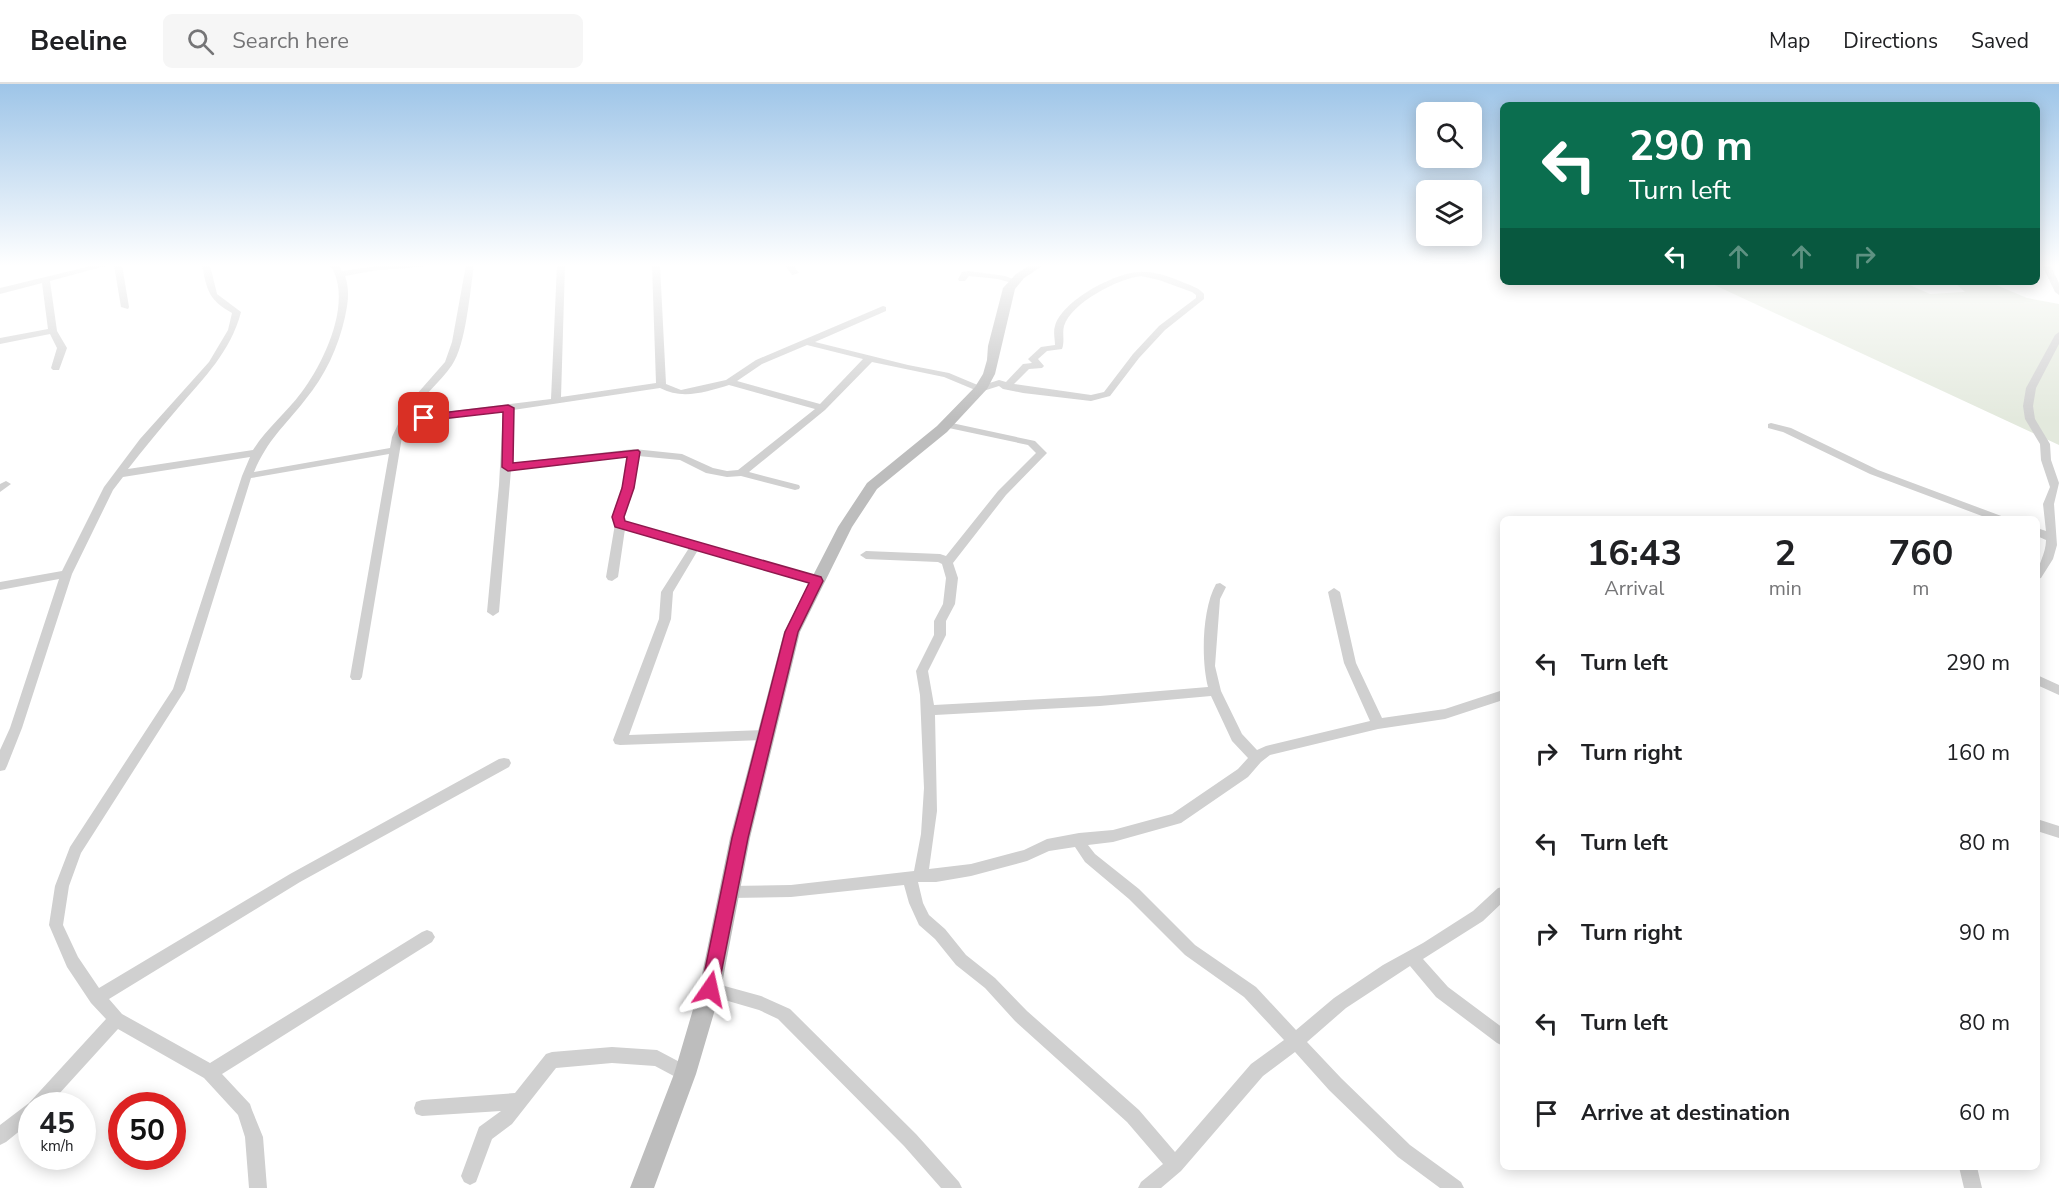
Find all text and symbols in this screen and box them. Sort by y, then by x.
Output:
search box [163,14,583,68]
text: Beeline [30,22,127,60]
icon: search [184,25,217,58]
text: Search here [232,26,349,56]
text: Map [1769,27,1810,55]
text: Directions [1843,27,1938,55]
text: Saved [1971,27,2029,55]
map controls [1416,102,1482,246]
button: search [1416,102,1482,168]
text: 290 m [1629,118,1753,175]
icon: left [1530,126,1608,204]
text: Turn left [1629,172,1730,209]
button: layers [1416,180,1482,246]
icon: left [1659,240,1692,273]
icon: ahead [1722,240,1755,273]
icon: ahead [1785,240,1818,273]
icon: right [1848,240,1881,273]
pin [398,392,449,443]
icon: arrive [407,401,440,434]
text: 16:43 [1587,529,1682,578]
text: 2 [1774,529,1796,578]
text: 760 [1888,529,1953,578]
text: Arrival [1604,575,1664,602]
text: min [1769,575,1802,602]
text: m [1912,575,1929,602]
icon: left [1530,647,1563,680]
text: Turn left [1581,648,1668,678]
text: 290 m [1946,648,2010,678]
icon: right [1530,737,1563,770]
text: Turn right [1581,738,1682,768]
text: 160 m [1946,738,2010,768]
icon: left [1530,827,1563,860]
text: Turn left [1581,828,1668,858]
text: 80 m [1959,828,2010,858]
icon: right [1530,917,1563,950]
text: Turn right [1581,918,1682,948]
text: 90 m [1959,918,2010,948]
position arrow [678,957,742,1021]
icon: left [1530,1007,1563,1040]
text: Turn left [1581,1008,1668,1038]
text: 80 m [1959,1008,2010,1038]
speed limit sign: 50 [108,1092,186,1170]
icon: arrive [1530,1097,1563,1130]
text: Arrive at destination [1581,1098,1790,1128]
text: 60 m [1959,1098,2010,1128]
text: 45 [39,1103,75,1144]
text: km/h [40,1136,74,1156]

